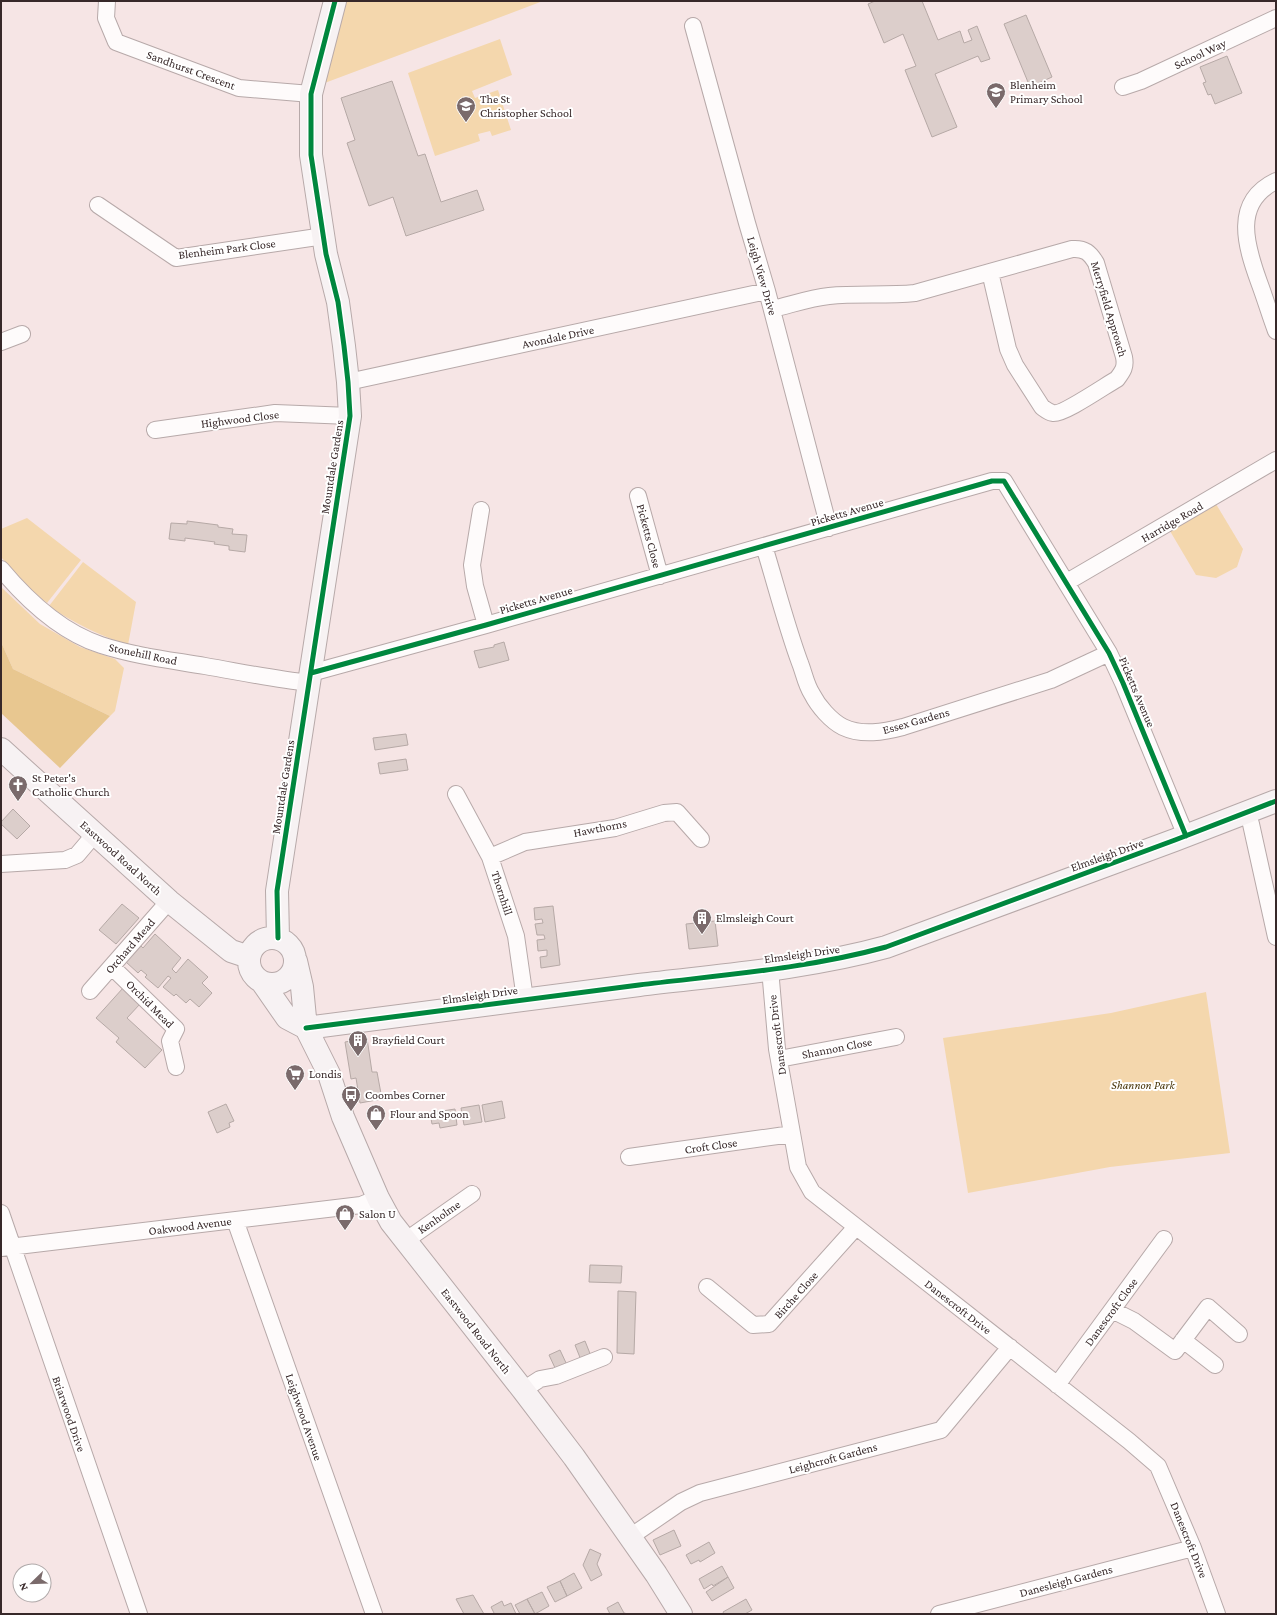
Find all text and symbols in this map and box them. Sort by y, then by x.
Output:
street label: School Way [1172,36,1229,72]
street label: Sandhurst Crescent [145,47,238,93]
place label: Blenheim Primary School [1010,78,1083,106]
school or university icon: Blenheim Primary School [985,81,1007,109]
place label: The St Christopher School [480,92,572,120]
school or university icon: The St Christopher School [455,95,477,123]
street label: Leigh View Drive [744,235,780,317]
street label: Blenheim Park Close [178,236,276,262]
street label: Merryfield Approach [1088,260,1130,359]
street label: Avondale Drive [521,323,595,351]
street label: Highwood Close [200,407,280,431]
street label: Mountdale Gardens [318,419,346,515]
street label: Picketts Avenue [809,495,885,529]
street label: Harridge Road [1139,498,1206,545]
street label: Picketts Close [634,502,664,570]
street label: Picketts Avenue [498,583,574,617]
street label: Stonehill Road [107,640,179,668]
street label: Picketts Avenue [1116,655,1158,729]
street label: Essex Gardens [881,705,951,737]
street label: Mountdale Gardens [269,739,297,835]
place label: St Peter's Catholic Church [32,771,110,799]
church icon: St Peter's Catholic Church [7,774,29,802]
street label: Hawthorns [572,816,628,840]
street label: Eastwood Road North [77,818,165,899]
street label: Elmsleigh Drive [1069,835,1145,875]
street label: Thornhill [488,869,516,917]
building icon: Elmsleigh Court [691,907,713,935]
place label: Elmsleigh Court [716,911,795,925]
street label: Orchard Mead [102,915,158,977]
street label: Elmsleigh Drive [763,942,841,966]
street label: Orchid Mead [123,977,177,1031]
street label: Elmsleigh Drive [441,983,519,1007]
street label: Danescroft Drive [765,994,789,1076]
building icon: Brayfield Court [347,1029,369,1057]
place label: Brayfield Court [372,1033,446,1047]
street label: Shannon Close [801,1034,873,1062]
supermarket icon: Londis [284,1063,306,1091]
place label: Londis [309,1067,342,1081]
park label: Shannon Park [1111,1078,1175,1092]
bus stop icon: Coombes Corner [340,1084,362,1112]
place label: Coombes Corner [365,1088,446,1102]
shop icon: Flour and Spoon [365,1103,387,1131]
place label: Flour and Spoon [390,1107,469,1121]
street label: Croft Close [684,1135,738,1157]
street label: Kenholme [415,1197,463,1237]
shop icon: Salon U [334,1203,356,1231]
place label: Salon U [359,1207,396,1221]
street label: Oakwood Avenue [148,1214,232,1238]
street label: Birche Close [771,1268,821,1322]
street label: Danescroft Close [1082,1275,1140,1349]
street label: Danescroft Drive [922,1277,994,1337]
street label: Eastwood Road North [438,1285,514,1377]
street label: Leighwood Avenue [283,1372,325,1462]
street label: Briarwood Drive [50,1374,88,1454]
street label: Leighcroft Gardens [787,1439,879,1477]
street label: Danescroft Drive [1167,1500,1211,1580]
street label: Danesleigh Gardens [1018,1562,1114,1600]
north arrow [12,1563,52,1603]
text: N [16,1581,30,1593]

